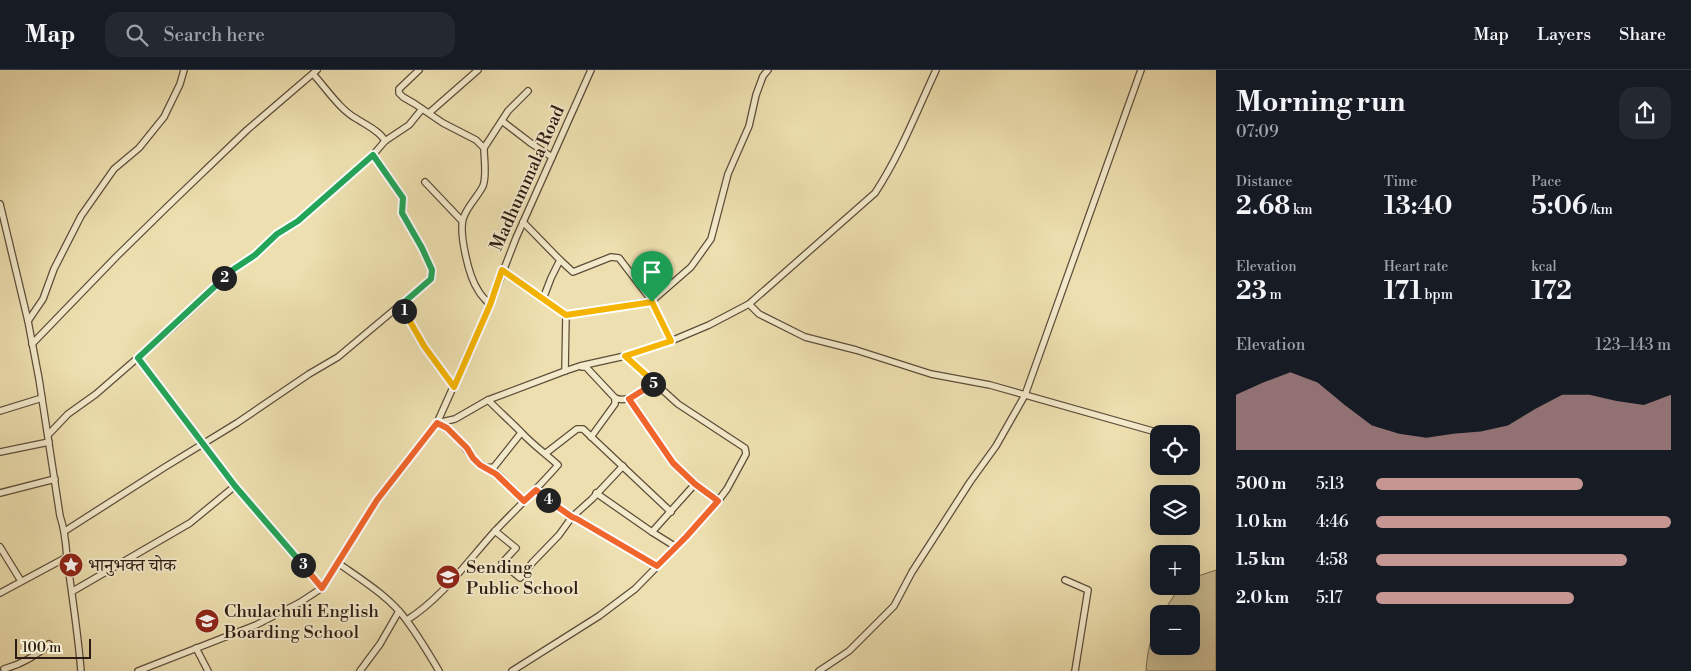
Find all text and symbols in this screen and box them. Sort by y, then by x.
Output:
search box [105,12,455,57]
text: Map [25,20,75,50]
icon: search [123,21,151,49]
text: Search here [163,23,265,47]
text: Map [1474,23,1509,46]
text: Layers [1537,23,1591,46]
text: Share [1619,23,1666,46]
text: Morning run [1236,85,1405,120]
button: share [1619,87,1671,139]
street label: Madhummala Road [485,101,570,254]
text: 07:09 [1236,122,1279,142]
text: Distance [1236,173,1293,191]
text: Time [1384,173,1417,191]
text: Pace [1531,173,1561,191]
text: 2.68 [1236,191,1290,222]
text: 13:40 [1384,191,1452,222]
text: 5:06 [1531,191,1588,222]
text: km [1290,201,1313,219]
text: /km [1588,201,1613,219]
pin [631,251,673,302]
icon: arrive [638,258,666,286]
text: Elevation [1236,258,1297,276]
text: Heart rate [1384,258,1448,276]
text: kcal [1531,258,1557,276]
pin: 2 [212,266,236,290]
text: 2 [220,269,229,287]
text: 23 [1236,276,1267,307]
text: 171 [1384,276,1422,307]
text: 172 [1531,276,1572,307]
text: m [1267,286,1282,304]
text: bpm [1422,286,1453,304]
pin: 1 [392,298,416,324]
text: 1 [401,302,408,320]
text: Elevation [1236,335,1305,355]
text: 123–143 m [1595,335,1671,355]
pin: 5 [640,372,666,396]
text: 5 [649,375,658,393]
map controls [1150,425,1200,655]
button: locate [1150,425,1200,475]
text: 500 m [1236,474,1286,494]
text: 5:13 [1316,474,1344,494]
button: layers [1150,485,1200,535]
pin: 4 [536,488,560,512]
text: 4 [544,491,553,509]
text: 1.0 km [1236,512,1287,532]
text: 4:46 [1316,512,1348,532]
button: + [1150,545,1200,595]
text: 1.5 km [1236,550,1285,570]
text: 4:58 [1316,550,1348,570]
place icon: भानुभक्त चोक [58,552,84,578]
pin: 3 [290,552,316,578]
place label: भानुभक्त चोक [88,554,177,577]
text: 3 [299,556,308,574]
place label: Sending Public School [466,556,579,600]
school or university icon: Sending Public School [435,564,461,590]
text: 2.0 km [1236,588,1289,608]
text: 5:17 [1316,588,1343,608]
place label: Chulachuli English Boarding School [223,600,379,644]
button: − [1150,605,1200,655]
school or university icon: Chulachuli English Boarding School [194,608,220,634]
scale bar [15,636,91,659]
text: 100 m [22,639,61,657]

